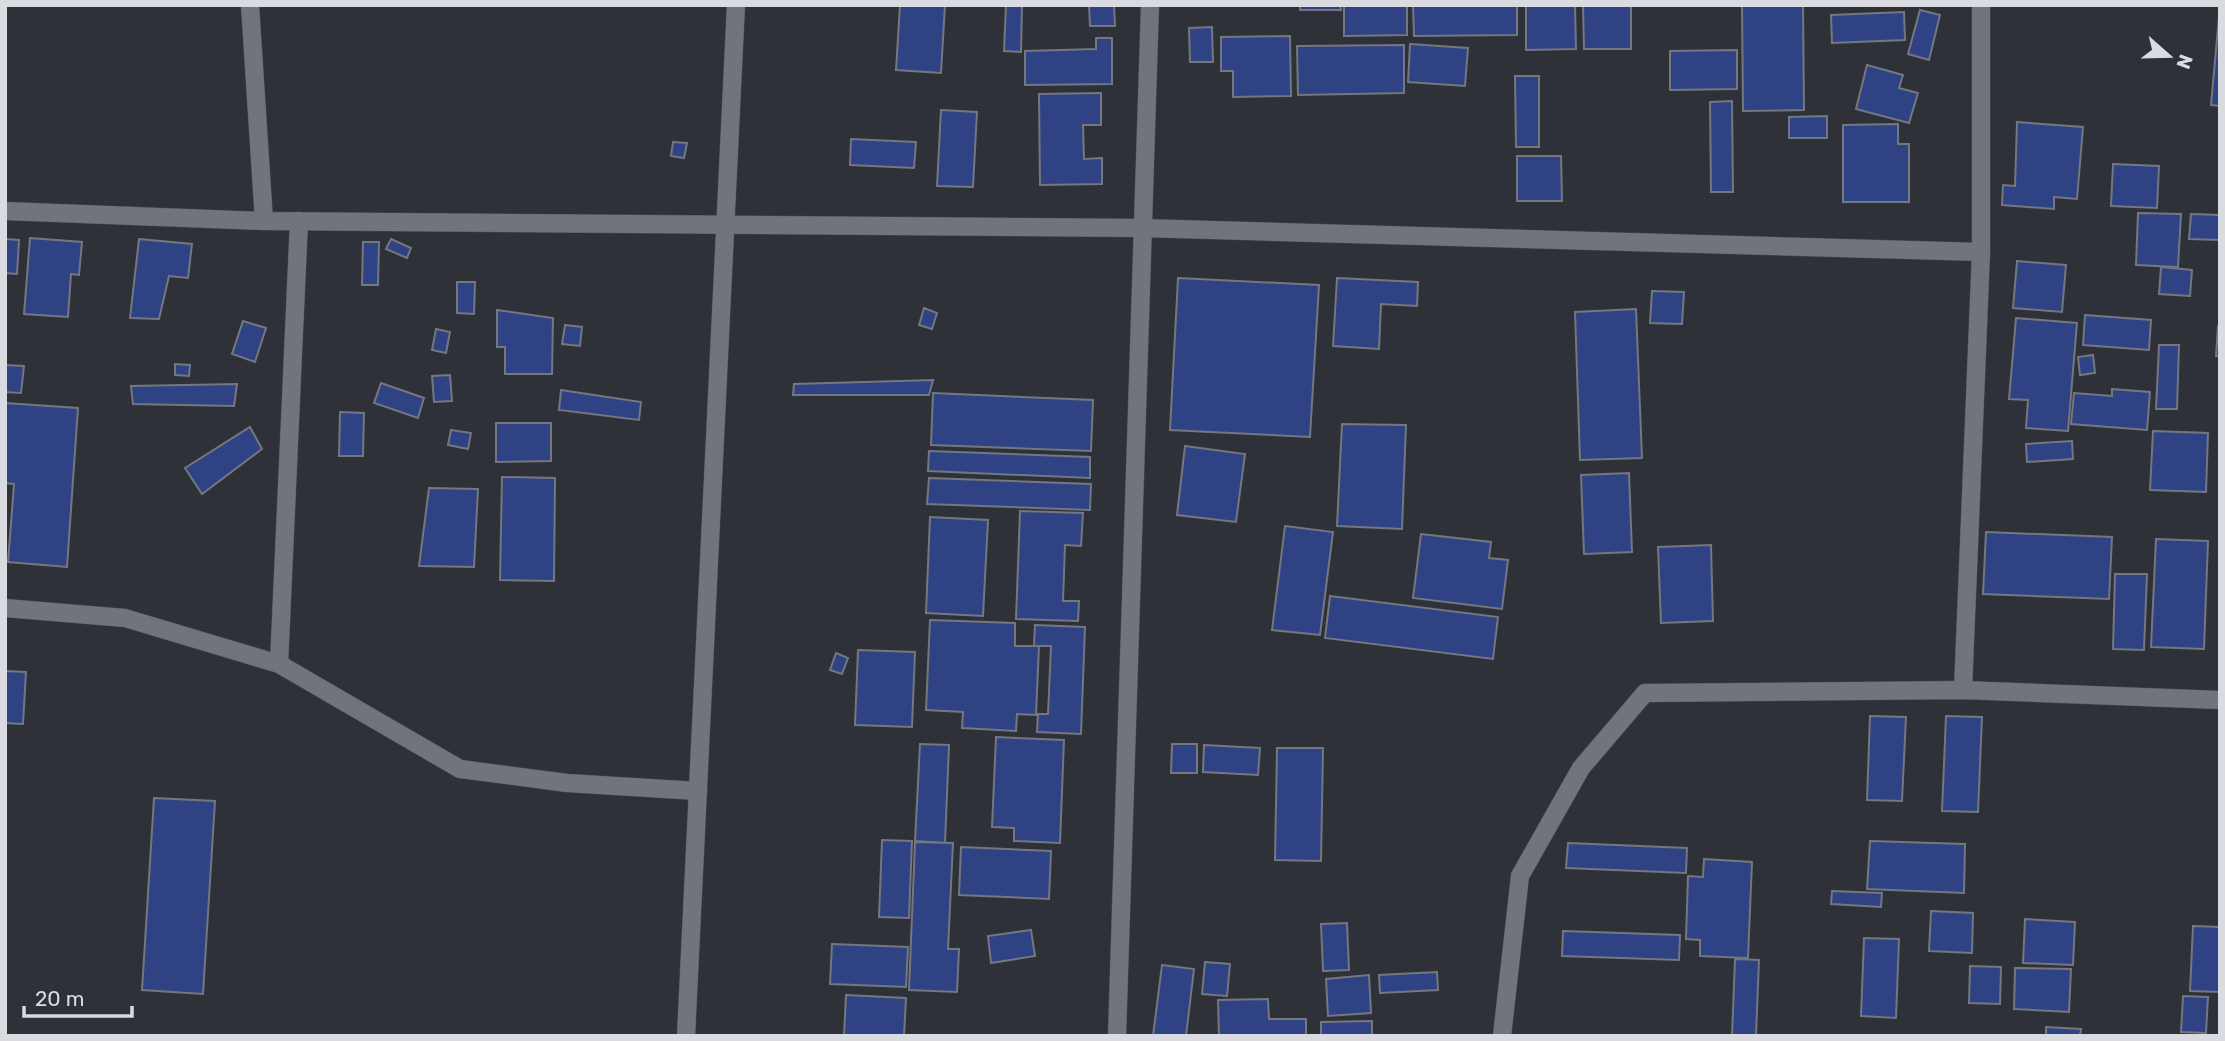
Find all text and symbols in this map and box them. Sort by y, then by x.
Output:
north arrow [2134,21,2204,91]
text: N [2171,51,2198,72]
scale bar [24,974,133,1018]
text: 20 m [35,986,84,1011]

